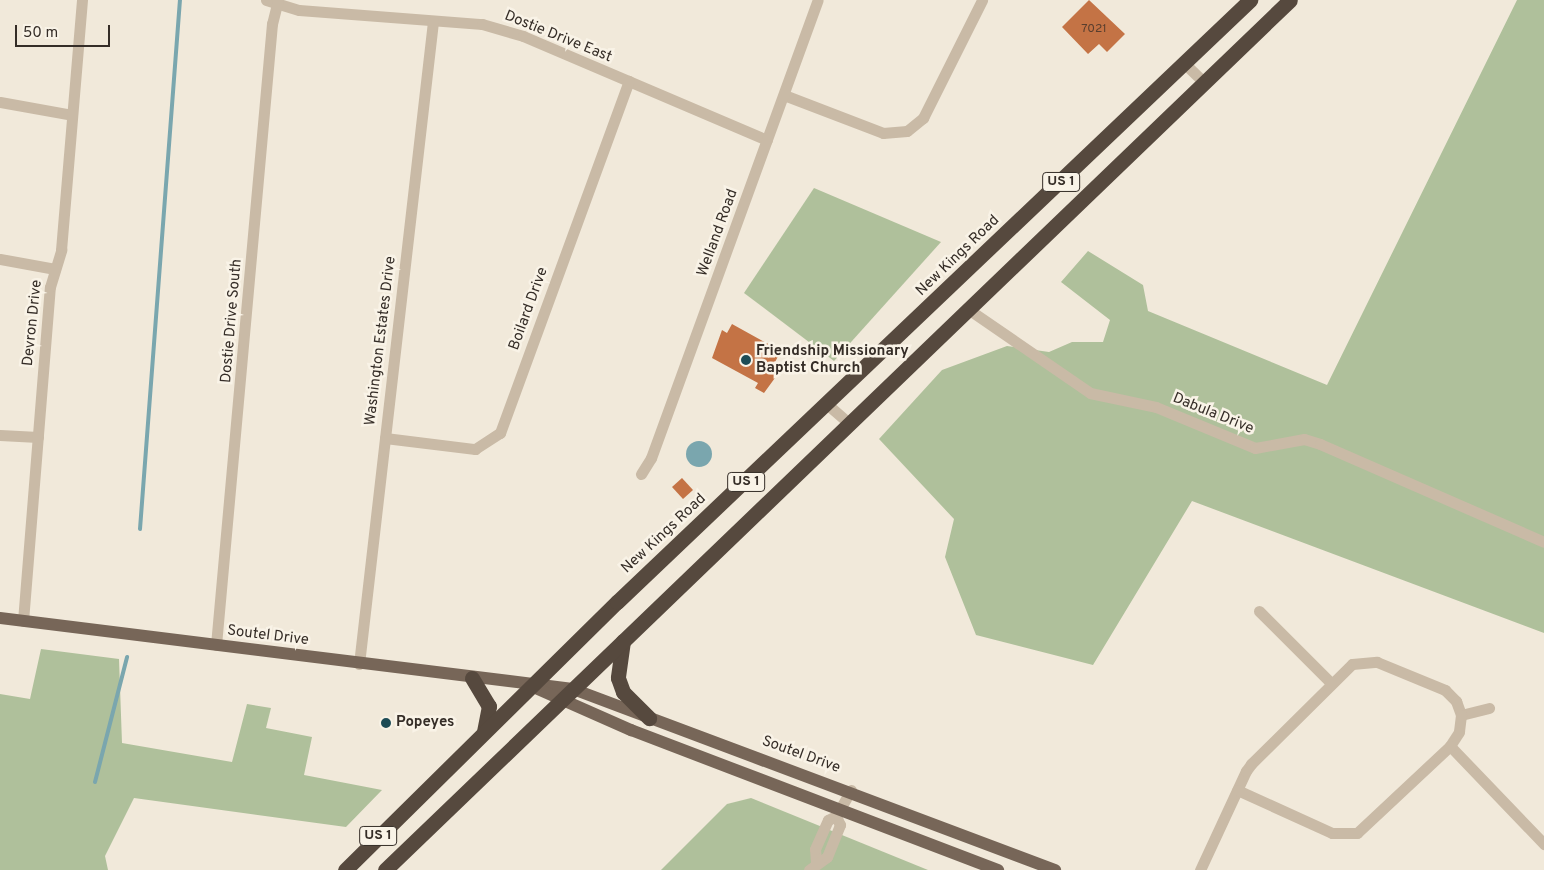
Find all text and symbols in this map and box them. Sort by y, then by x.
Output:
street label: Dostie Drive East [502,7,614,67]
scale bar [18,15,112,47]
house number: 7021 [1081,23,1107,37]
text: 50 m [23,24,58,43]
road number: US 1 [1041,170,1081,193]
street label: Welland Road [694,187,742,279]
street label: New Kings Road [913,212,1003,300]
street label: Washington Estates Drive [362,255,400,427]
street label: Dostie Drive South [218,258,246,384]
street label: Boilard Drive [506,265,552,353]
street label: Devron Drive [20,279,46,367]
place label: Friendship Missionary Baptist Church [756,342,909,377]
marker: Friendship Missionary Baptist Church [740,354,752,366]
street label: Dabula Drive [1170,390,1256,438]
road number: US 1 [726,471,766,494]
street label: New Kings Road [618,490,710,578]
street label: Soutel Drive [226,622,310,650]
place label: Popeyes [396,714,455,732]
marker: Popeyes [380,717,392,729]
street label: Soutel Drive [759,733,843,777]
road number: US 1 [358,824,398,848]

